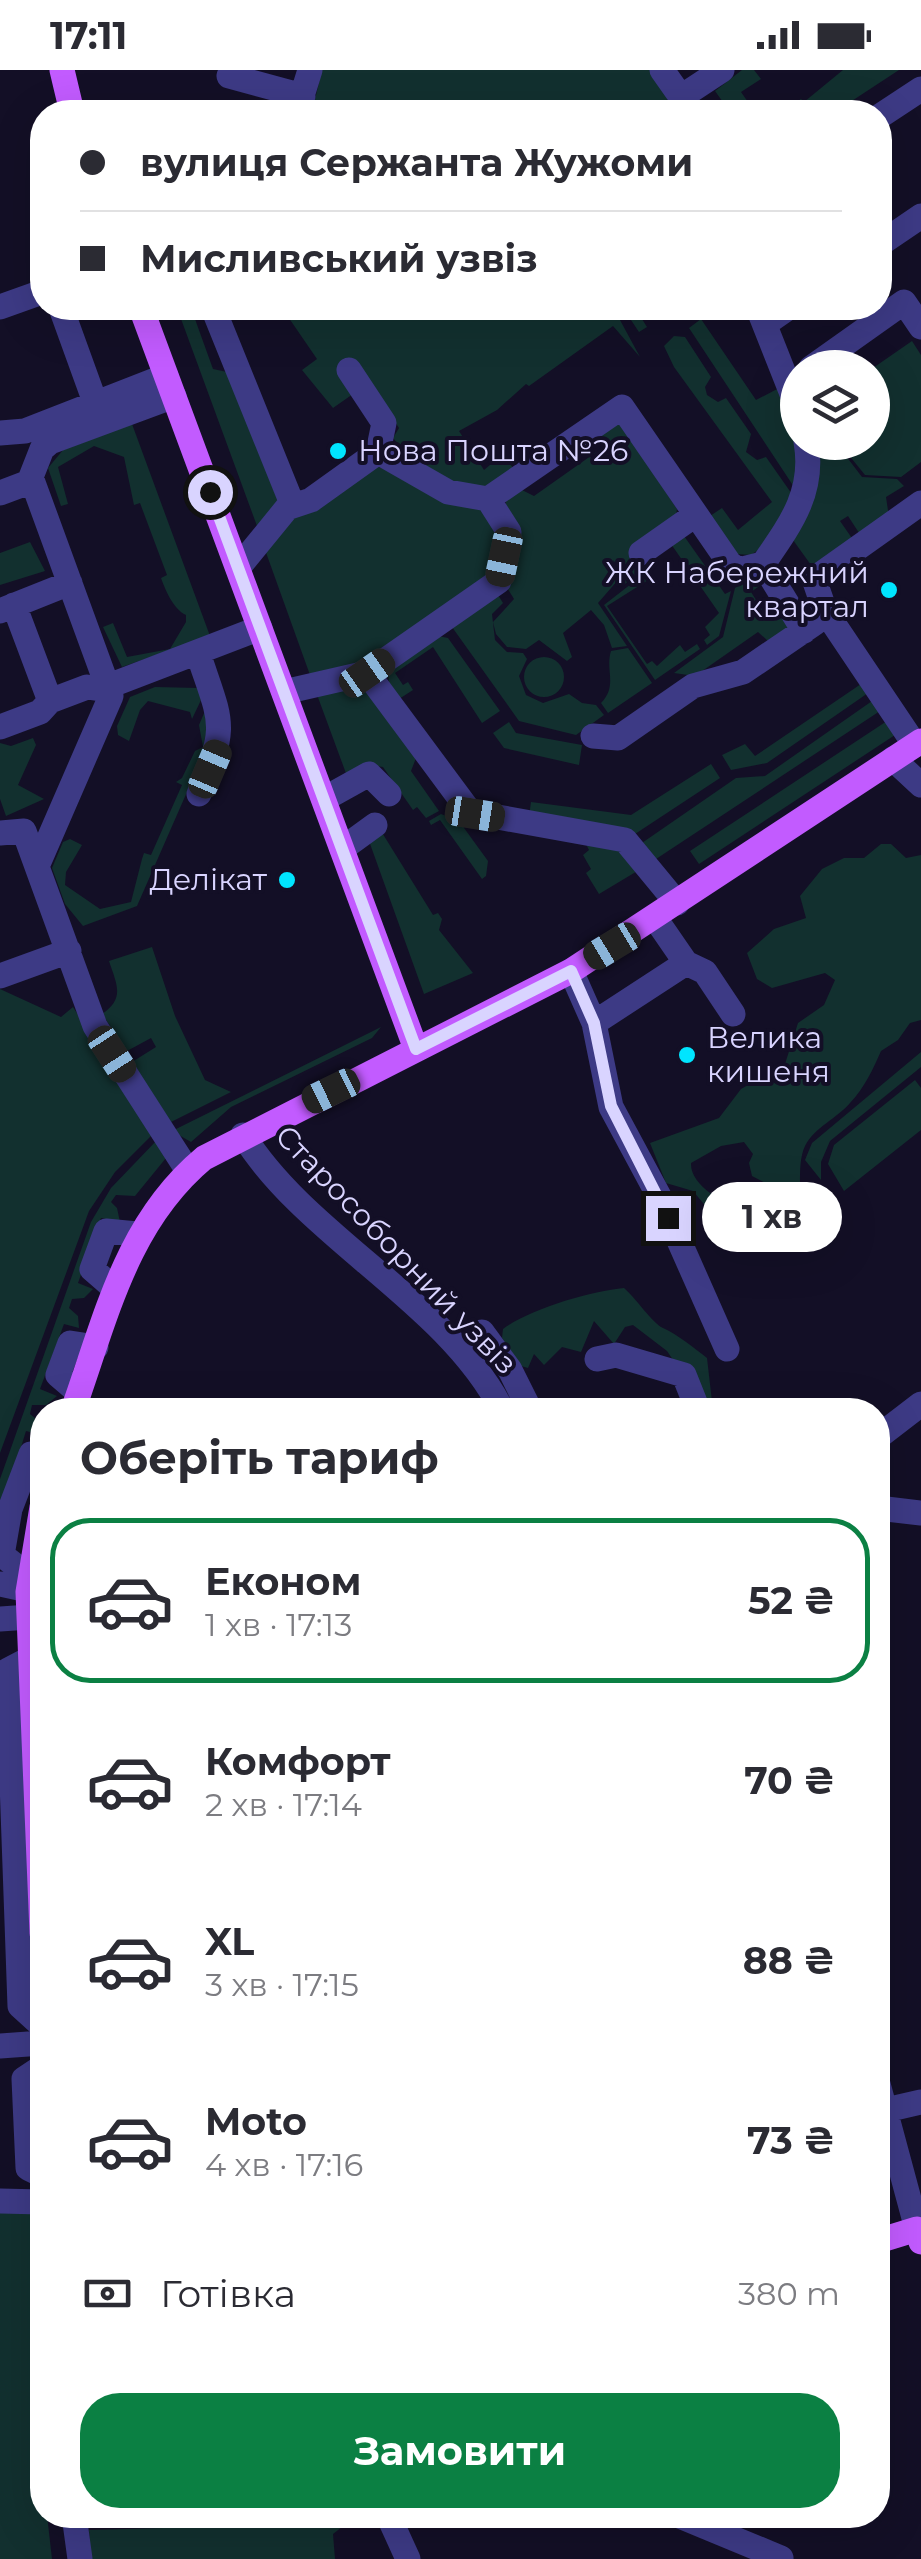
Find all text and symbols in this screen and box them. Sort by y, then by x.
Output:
text: 17:11 [50,12,127,59]
text: вулиця Сержанта Жужоми [140,139,693,186]
text: Мисливський узвіз [140,235,538,282]
map controls [780,350,890,460]
button: layers [780,350,890,460]
place label: Нова Пошта №26 [358,432,628,469]
marker: Нова Пошта №26 [327,440,349,462]
route start [188,470,233,515]
car [483,525,525,589]
place label: ЖК Набережний квартал [605,554,869,625]
marker: ЖК Набережний квартал [878,579,900,601]
car [334,644,400,702]
car [184,736,236,802]
car [443,794,507,834]
place label: Делікат [149,861,268,898]
marker: Делікат [276,869,298,891]
car [579,918,645,974]
place label: Велика кишеня [707,1019,830,1090]
car [83,1021,141,1087]
marker: Велика кишеня [676,1044,698,1066]
car [297,1064,365,1118]
street label: Старособорний узвіз [268,1117,525,1382]
callout: 1 хв [703,1183,843,1253]
route end [646,1196,691,1241]
text: 1 хв [742,1197,802,1236]
text: Оберіть тариф [80,1430,439,1485]
icon: car [85,1556,175,1646]
text: Економ [205,1558,361,1605]
text: 52 ₴ [748,1577,835,1624]
text: 1 хв · 17:13 [205,1605,352,1644]
icon: car [85,1736,175,1826]
text: Комфорт [205,1738,391,1785]
text: 70 ₴ [744,1757,835,1804]
text: 2 хв · 17:14 [205,1785,362,1824]
icon: car [85,1916,175,2006]
text: XL [205,1918,254,1965]
text: 88 ₴ [743,1937,835,1984]
text: 3 хв · 17:15 [205,1965,359,2004]
icon: car [85,2096,175,2186]
text: Moto [205,2098,307,2145]
text: 73 ₴ [747,2117,835,2164]
text: 4 хв · 17:16 [205,2145,363,2184]
icon: cash [80,2266,135,2321]
text: Готівка [160,2270,296,2317]
text: 380 m [738,2274,840,2313]
button: Замовити [80,2393,840,2508]

